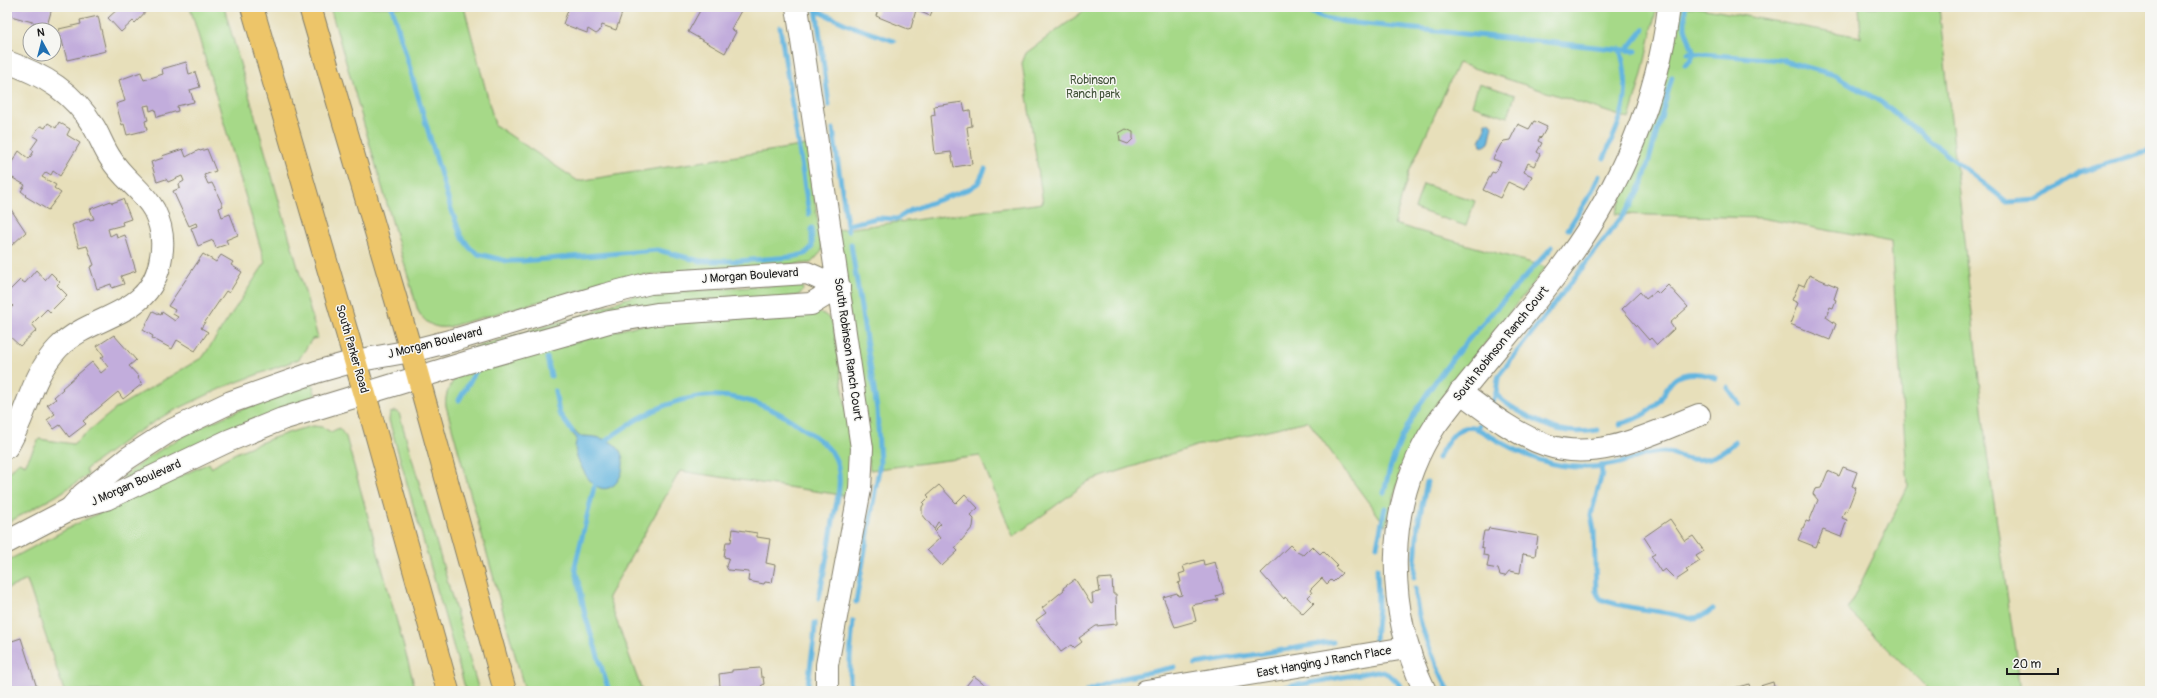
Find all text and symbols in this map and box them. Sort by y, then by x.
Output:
north arrow [22,22,62,62]
text: N [36,26,46,39]
park label: Robinson Ranch park [1066,73,1120,102]
street label: J Morgan Boulevard [701,265,799,287]
street label: South Robinson Ranch Court [831,277,865,421]
street label: South Robinson Ranch Court [1450,283,1552,405]
street label: South Parker Road [332,303,372,395]
street label: J Morgan Boulevard [386,324,484,362]
street label: J Morgan Boulevard [88,456,184,510]
street label: East Hanging J Ranch Place [1256,643,1393,681]
scale bar [2007,650,2058,676]
text: 20 m [2013,657,2042,672]

